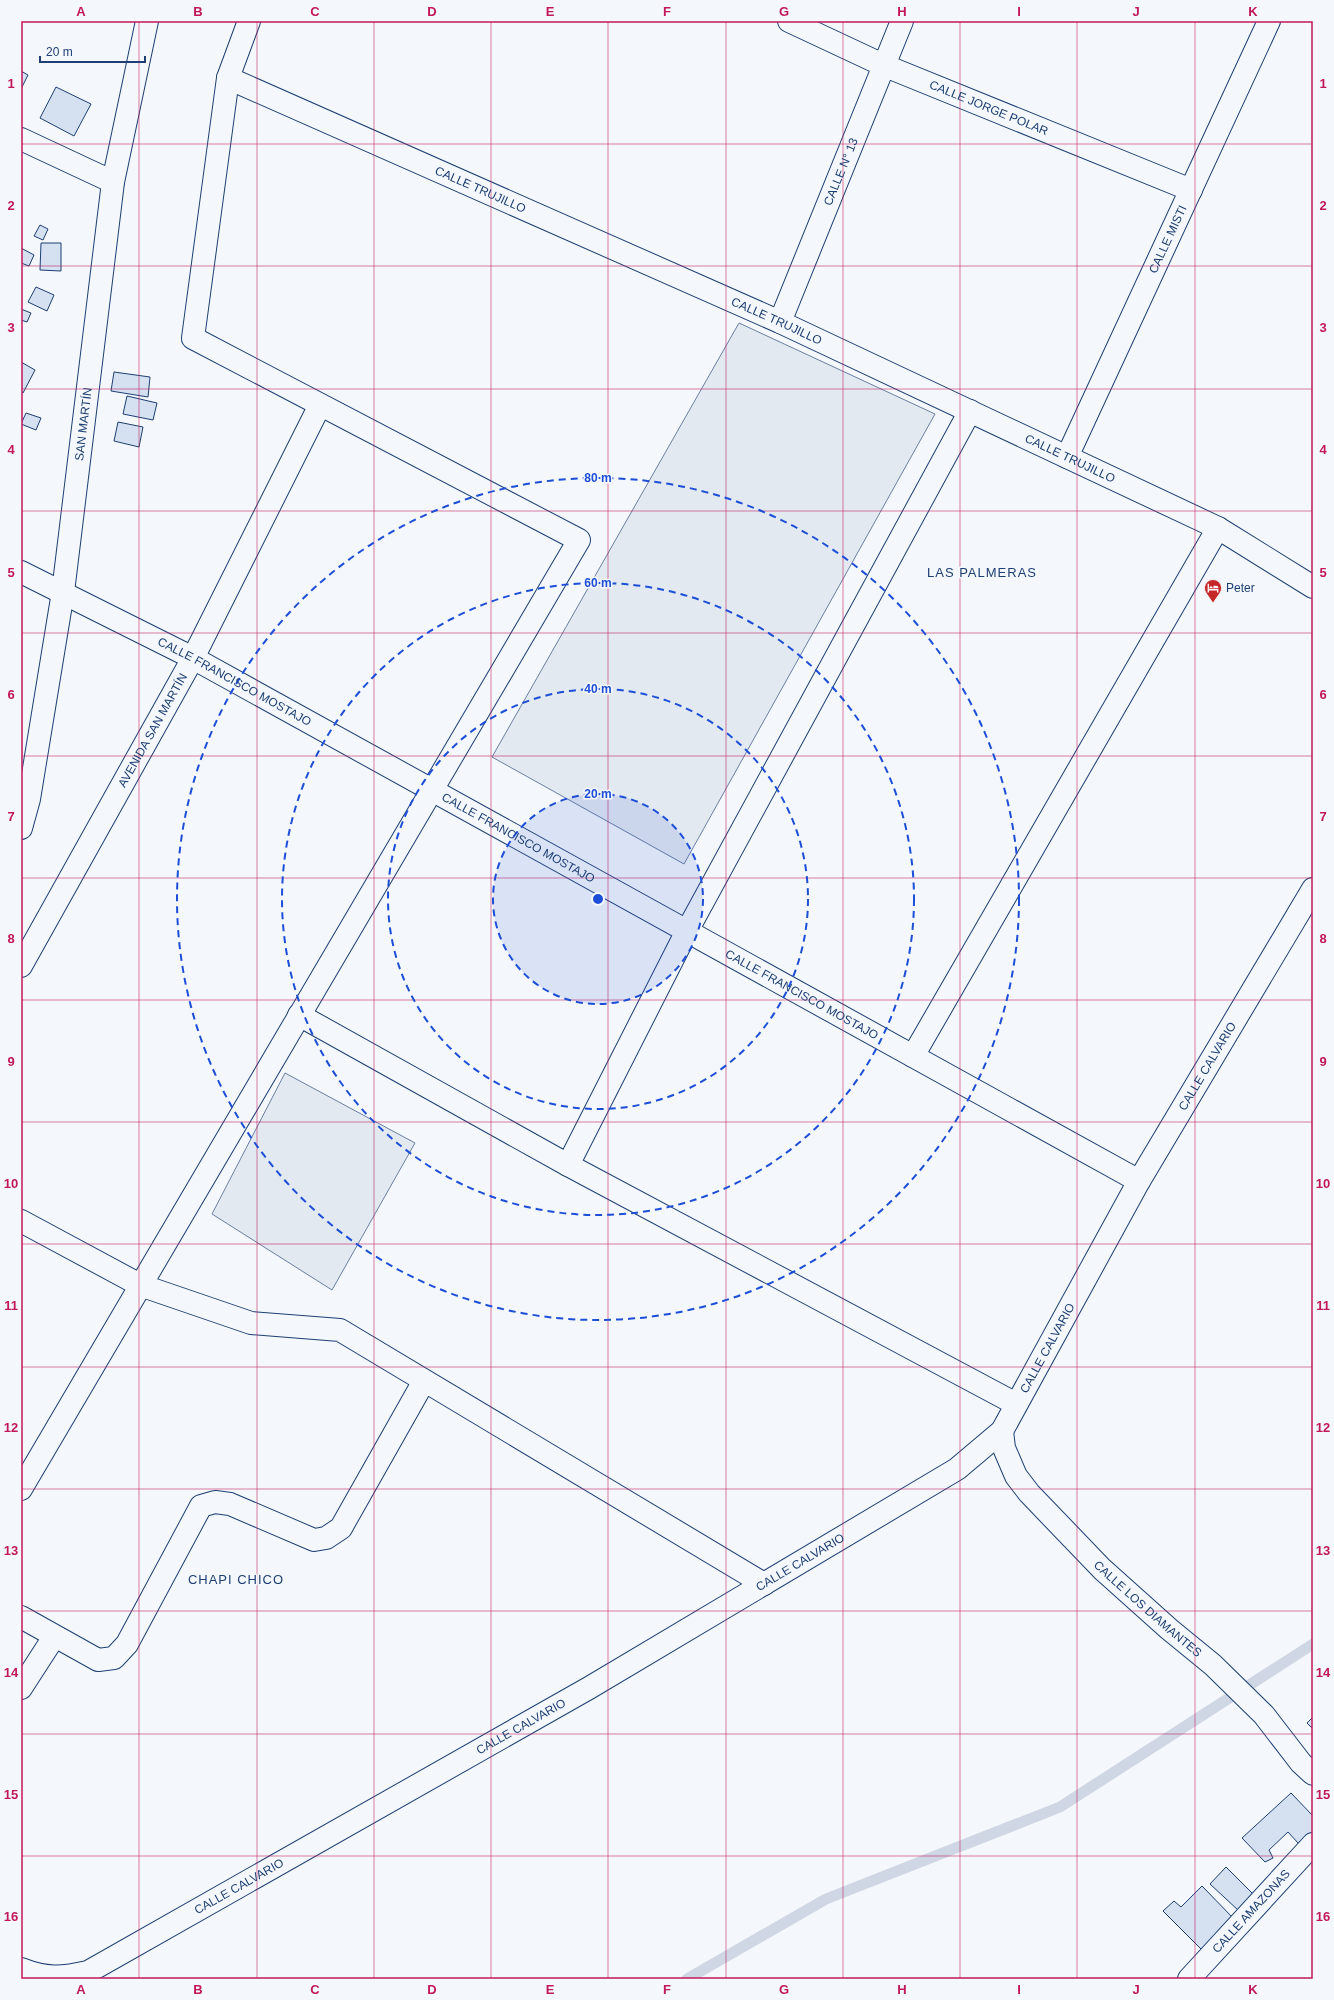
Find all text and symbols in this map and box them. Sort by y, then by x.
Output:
text: A [76,4,86,19]
text: B [193,4,203,19]
text: C [310,4,320,19]
text: D [427,4,437,19]
text: E [546,4,555,19]
text: F [663,4,671,19]
text: G [779,4,789,19]
text: H [897,4,907,19]
text: I [1017,4,1021,19]
text: J [1132,4,1140,19]
text: K [1248,4,1258,19]
scale bar [40,38,145,64]
text: 20 m [46,45,73,59]
text: 1 [7,76,15,91]
text: 1 [1319,76,1327,91]
street label: CALLE JORGE POLAR [927,78,1051,138]
street label: CALLE N° 13 [821,136,861,208]
street label: CALLE TRUJILLO [433,163,528,216]
text: 2 [7,198,15,213]
text: 2 [1319,198,1327,213]
street label: CALLE MISTI [1146,203,1190,276]
street label: CALLE TRUJILLO [729,294,824,348]
text: 3 [7,320,15,335]
text: 3 [1319,320,1327,335]
street label: SAN MARTÍN [72,387,95,462]
street label: CALLE TRUJILLO [1023,431,1117,486]
text: 4 [7,442,15,457]
text: 4 [1319,442,1327,457]
text: 80 m [584,471,612,485]
text: 5 [7,565,15,580]
district label: LAS PALMERAS [927,565,1037,580]
text: 5 [1319,565,1327,580]
text: 60 m [584,576,612,590]
hotel icon: Peter [1203,578,1223,603]
place label: Peter [1226,581,1255,595]
street label: CALLE FRANCISCO MOSTAJO [155,634,314,729]
street label: AVENIDA SAN MARTÍN [115,671,190,790]
text: 40 m [584,682,612,696]
text: 6 [7,687,15,702]
text: 6 [1319,687,1327,702]
text: 20 m [584,787,612,801]
street label: CALLE FRANCISCO MOSTAJO [439,790,597,886]
text: 7 [7,809,15,824]
text: 7 [1319,809,1327,824]
centre of rings [591,892,605,906]
text: 8 [7,931,15,946]
text: 8 [1319,931,1327,946]
street label: CALLE FRANCISCO MOSTAJO [723,947,881,1043]
street label: CALLE CALVARIO [1176,1020,1239,1113]
text: 9 [7,1054,15,1069]
text: 9 [1319,1054,1327,1069]
text: 10 [4,1176,18,1191]
text: 10 [1316,1176,1330,1191]
text: 11 [4,1298,18,1313]
text: 11 [1316,1298,1330,1313]
street label: CALLE CALVARIO [1017,1301,1078,1395]
text: 12 [4,1420,18,1435]
text: 12 [1316,1420,1330,1435]
street label: CALLE CALVARIO [753,1531,847,1594]
text: 13 [4,1543,18,1558]
text: 13 [1316,1543,1330,1558]
street label: CALLE LOS DIAMANTES [1091,1558,1205,1660]
district label: CHAPI CHICO [188,1572,284,1587]
text: 14 [4,1665,19,1680]
text: 14 [1316,1665,1331,1680]
street label: CALLE CALVARIO [474,1696,568,1757]
text: 15 [4,1787,18,1802]
text: 15 [1316,1787,1330,1802]
street label: CALLE CALVARIO [192,1856,286,1917]
street label: CALLE AMAZONAS [1209,1867,1293,1956]
text: 16 [4,1909,18,1924]
text: 16 [1316,1909,1330,1924]
text: A [76,1982,86,1997]
text: B [193,1982,203,1997]
text: C [310,1982,320,1997]
text: D [427,1982,437,1997]
text: E [546,1982,555,1997]
text: F [663,1982,671,1997]
text: G [779,1982,789,1997]
text: H [897,1982,907,1997]
text: I [1017,1982,1021,1997]
text: J [1132,1982,1140,1997]
text: K [1248,1982,1258,1997]

